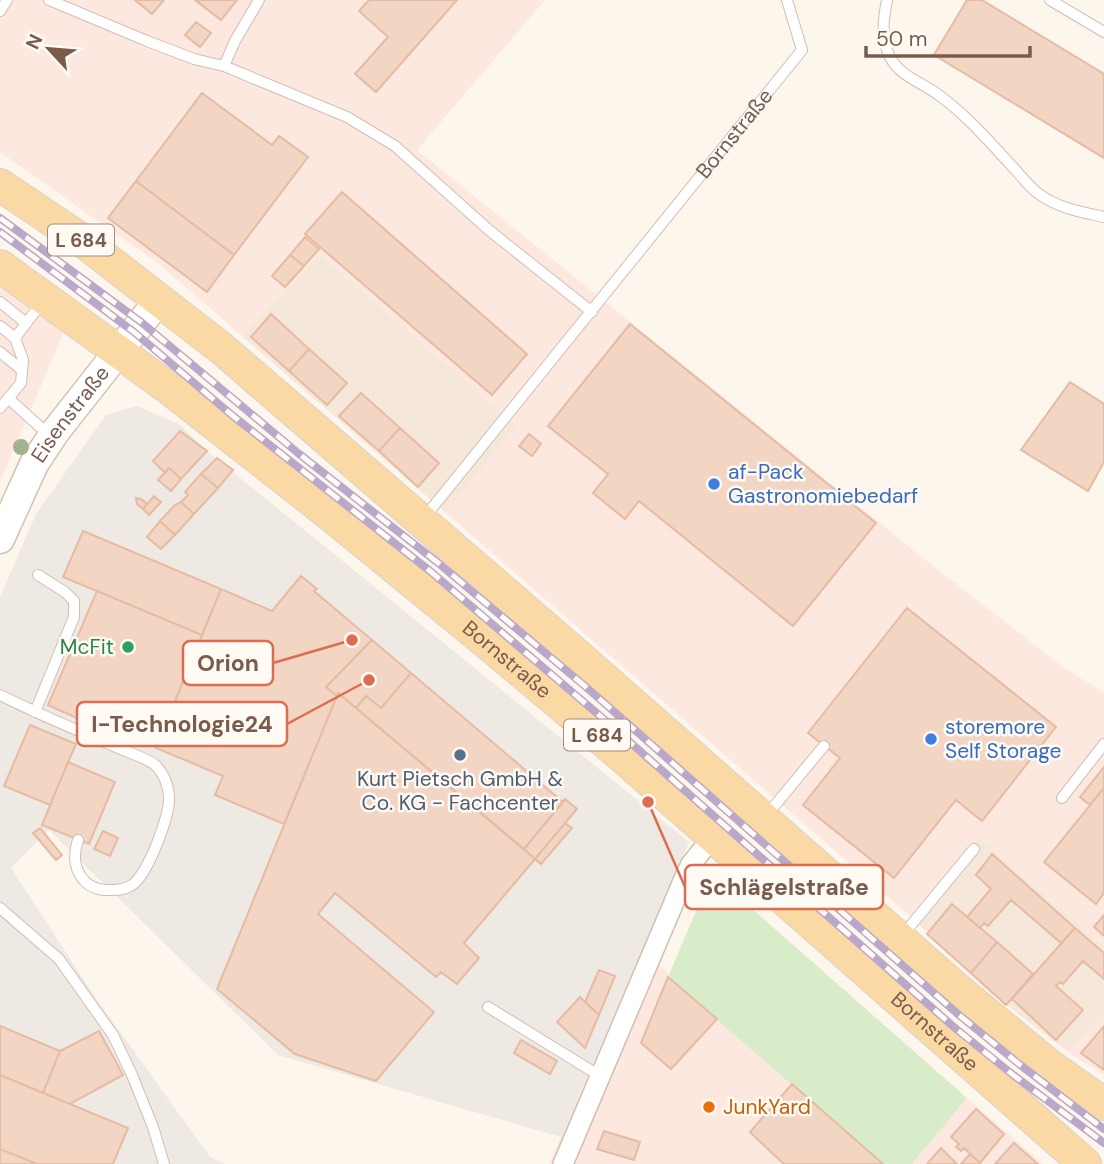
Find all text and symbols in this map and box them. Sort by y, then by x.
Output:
north arrow [14,14,84,84]
scale bar [866,14,1030,58]
text: 50 m [876,25,927,53]
text: N [20,30,48,53]
street label: Bornstraße [690,83,779,185]
road number: L 684 [48,224,114,256]
street label: Eisenstraße [25,360,116,468]
place label: af-Pack Gastronomiebedarf [728,458,918,510]
marker: af-Pack Gastronomiebedarf [706,476,722,492]
street label: Bornstraße [457,614,557,705]
place label: McFit [60,633,114,661]
marker: McFit [120,639,136,655]
callout: Orion [183,641,273,685]
text: Orion [197,648,259,678]
callout: I-Technologie24 [77,702,287,746]
text: I-Technologie24 [91,709,273,739]
place label: storemore Self Storage [945,713,1062,765]
road number: L 684 [564,720,630,750]
marker: storemore Self Storage [923,731,939,747]
marker: Kurt Pietsch GmbH & Co. KG - Fachcenter [452,747,468,763]
place label: Kurt Pietsch GmbH & Co. KG - Fachcenter [357,765,563,817]
callout: Schlägelstraße [685,865,883,909]
text: Schlägelstraße [699,872,869,902]
street label: Bornstraße [885,985,985,1078]
place label: JunkYard [723,1093,811,1121]
marker: JunkYard [701,1099,717,1115]

